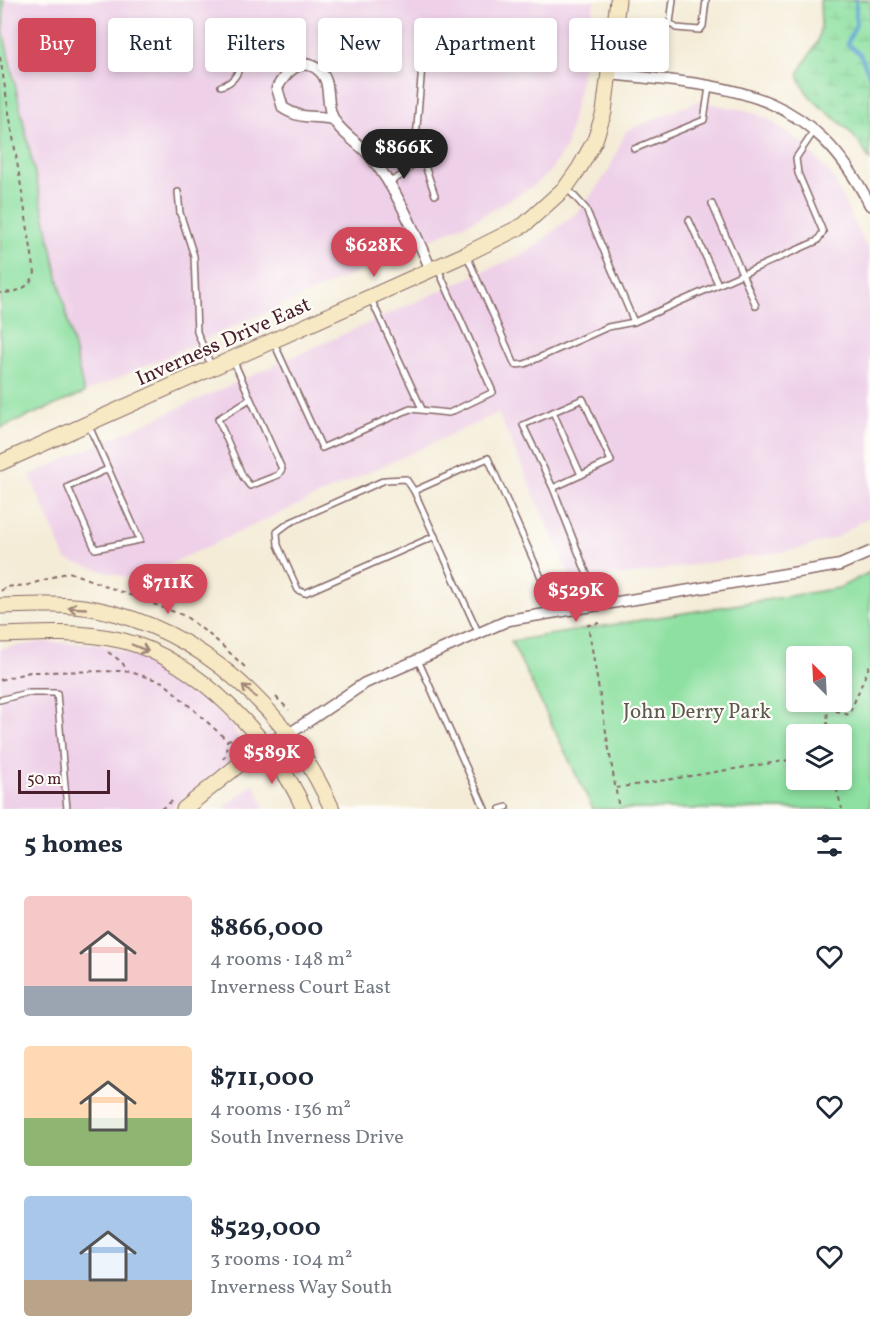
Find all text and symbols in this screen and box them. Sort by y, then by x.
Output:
chip: Buy [18,18,96,72]
chip: Rent [108,18,193,72]
chip: Filters [205,18,306,72]
chip: New [318,18,402,72]
chip: Apartment [414,18,557,72]
chip: House [569,18,669,72]
pin: $866K [362,129,446,180]
text: $866K [375,134,433,162]
pin: $628K [332,227,416,278]
text: $628K [345,232,403,260]
street label: Inverness Drive East [132,291,316,394]
pin: $711K [126,564,210,615]
text: $711K [142,569,194,597]
pin: $529K [534,572,618,623]
text: $529K [548,577,604,605]
one-way arrow [68,602,88,613]
one-way arrow [131,643,149,654]
north arrow [786,646,852,712]
map controls [786,646,852,790]
one-way arrow [241,684,256,698]
park label: John Derry Park [623,698,771,727]
button: layers [786,724,852,790]
pin: $589K [230,734,314,785]
text: $589K [243,739,301,767]
scale bar [18,767,110,794]
text: 50 m [27,769,61,791]
text: 5 homes [24,827,123,863]
icon: filters [813,829,846,862]
text: $866,000 [210,910,323,946]
icon: home [72,920,144,992]
icon: heart [813,940,846,973]
text: 4 rooms · 148 m² [210,946,352,974]
text: Inverness Court East [210,974,391,1002]
text: $711,000 [210,1060,314,1096]
icon: home [72,1070,144,1142]
icon: heart [813,1090,846,1123]
text: 4 rooms · 136 m² [210,1096,351,1124]
text: South Inverness Drive [210,1124,404,1152]
text: $529,000 [210,1210,321,1246]
icon: home [72,1220,144,1292]
icon: heart [813,1240,846,1273]
text: 3 rooms · 104 m² [210,1246,352,1274]
text: Inverness Way South [210,1274,393,1302]

